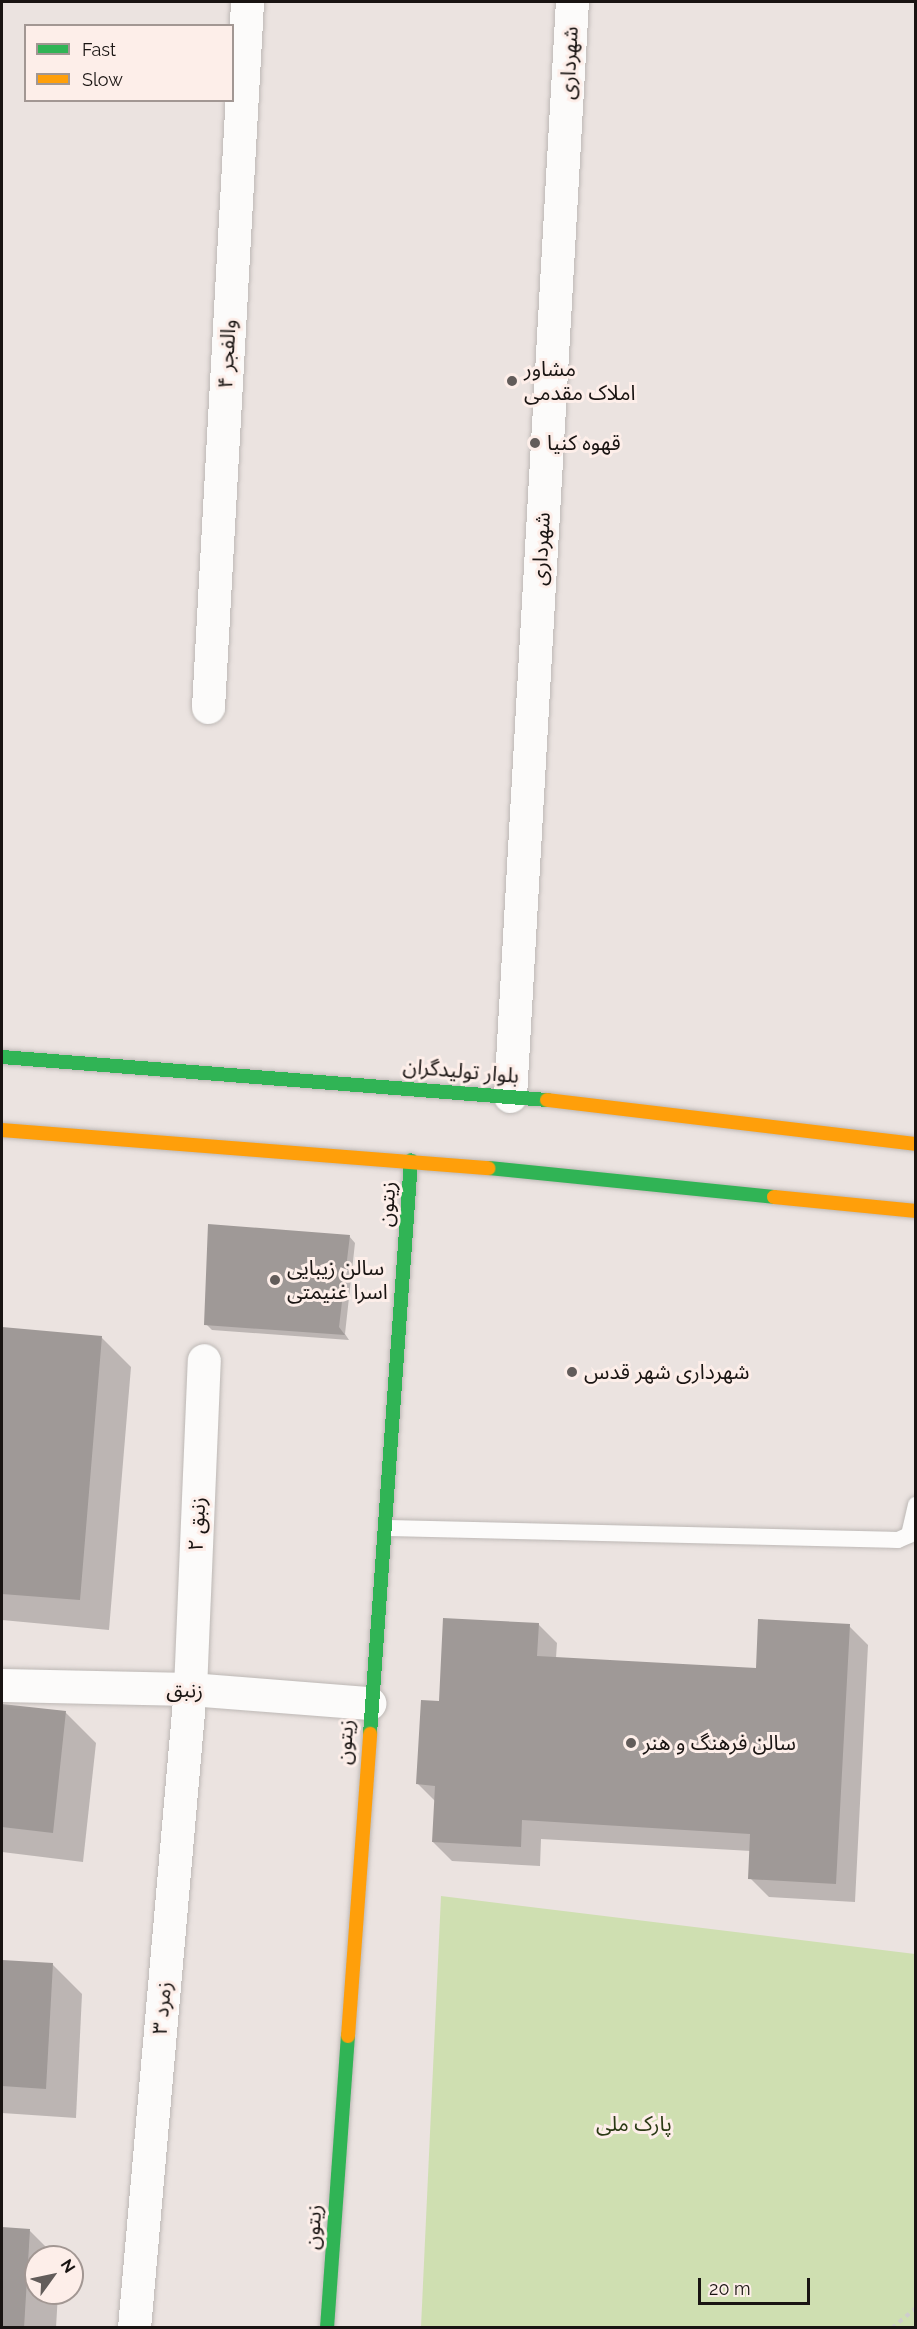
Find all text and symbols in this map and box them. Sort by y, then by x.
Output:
legend [24,24,234,102]
street label: شهرداری [554,26,584,100]
text: Fast [82,39,116,60]
text: Slow [82,69,123,90]
street label: والفجر ۴ [213,319,241,389]
place label: مشاور املاک مقدمی [524,356,635,406]
marker: مشاور املاک مقدمی [505,374,519,388]
place label: قهوه کنیا [547,430,621,456]
marker: قهوه کنیا [528,436,542,450]
street label: شهرداری [526,512,556,586]
street label: بلوار تولیدگران [402,1053,520,1089]
street label: زیتون [373,1180,401,1228]
place label: سالن زیبایی اسرا غنیمتی [287,1255,388,1305]
marker: سالن زیبایی اسرا غنیمتی [268,1273,282,1287]
place label: شهرداری شهر قدس [584,1359,750,1385]
marker: شهرداری شهر قدس [565,1365,579,1379]
street label: زنبق ۲ [183,1496,211,1552]
street label: زنبق [166,1676,204,1704]
street label: زیتون [331,1718,359,1766]
place label: سالن فرهنگ و هنر [643,1730,796,1756]
marker: سالن فرهنگ و هنر [624,1736,638,1750]
street label: زمرد ۳ [147,1981,177,2035]
park label: پارک ملی [596,2111,672,2137]
street label: زیتون [299,2203,327,2251]
north arrow [24,2245,84,2305]
text: N [57,2256,79,2276]
scale bar [701,2266,814,2304]
text: 20 m [709,2278,751,2299]

